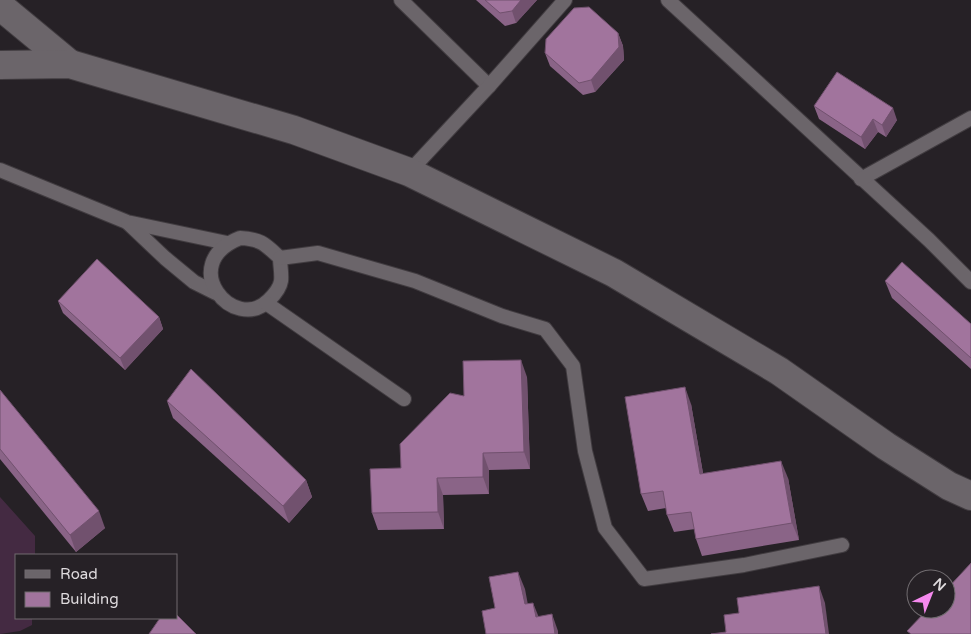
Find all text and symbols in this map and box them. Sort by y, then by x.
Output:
legend [15,554,178,619]
text: Road [60,565,98,583]
north arrow [906,569,956,619]
text: N [930,575,949,595]
text: Building [60,590,119,608]

